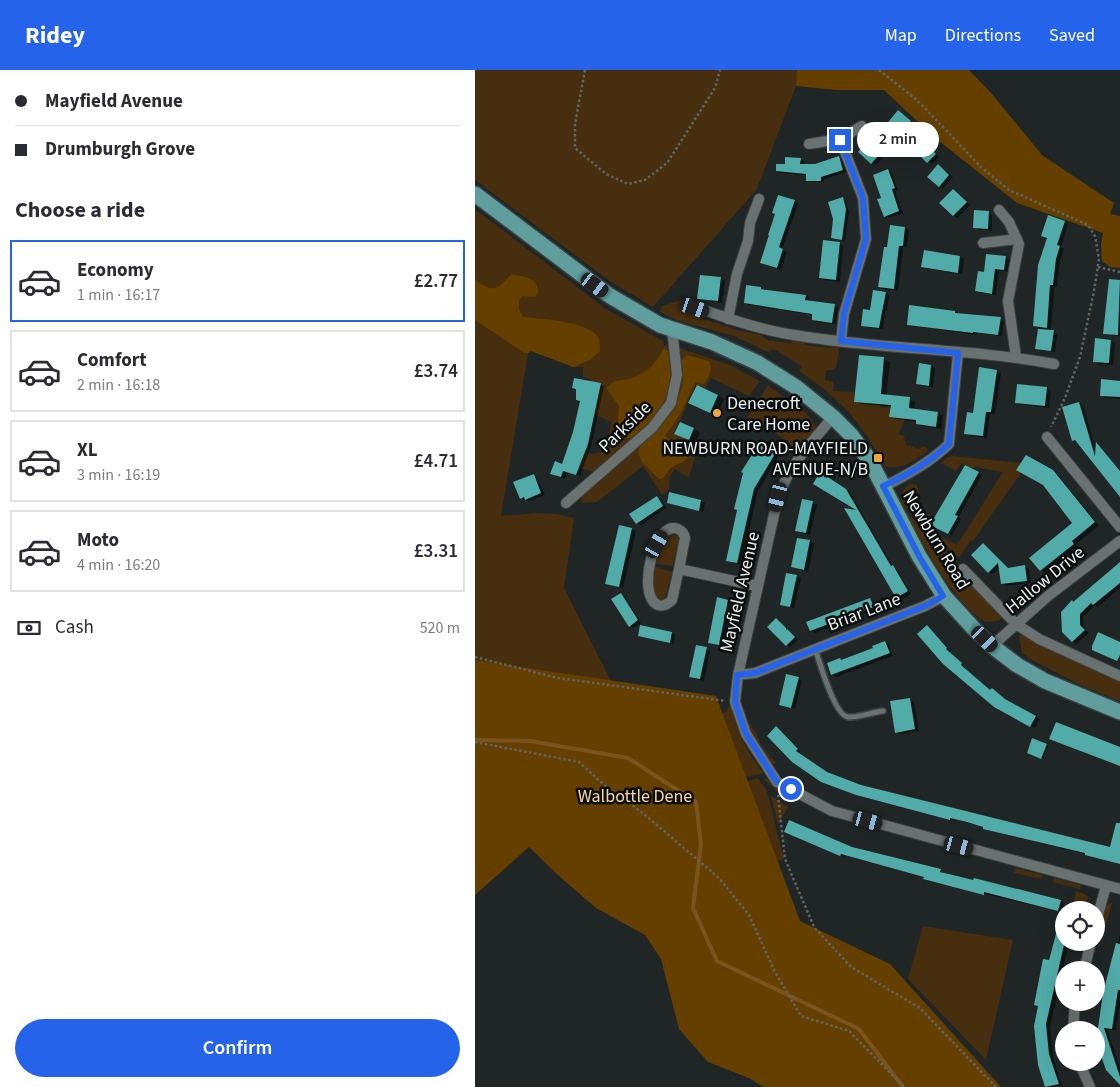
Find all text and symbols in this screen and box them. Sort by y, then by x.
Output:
text: Ridey [25,18,85,53]
text: Map [885,23,917,48]
text: Directions [945,23,1021,48]
text: Saved [1049,23,1095,48]
text: Mayfield Avenue [45,88,183,115]
callout: 2 min [857,122,940,158]
text: 2 min [879,128,917,150]
route end [829,129,851,151]
text: Drumburgh Grove [45,136,195,163]
text: Choose a ride [15,194,145,226]
text: Economy [77,257,154,284]
icon: car [17,259,62,304]
text: £2.77 [414,268,458,295]
car [578,270,611,300]
text: 1 min · 16:17 [77,284,160,306]
car [678,296,711,320]
text: Comfort [77,347,147,374]
icon: car [17,349,62,394]
text: £3.74 [414,358,458,385]
text: 2 min · 16:18 [77,374,160,396]
place label: Denecroft Care Home [727,391,810,437]
street label: Parkside [593,396,657,458]
marker: Denecroft Care Home [711,407,723,419]
place label: NEWBURN ROAD-MAYFIELD AVENUE-N/B [662,436,868,482]
text: XL [77,437,98,464]
icon: car [17,439,62,484]
text: £4.71 [414,448,458,475]
marker: NEWBURN ROAD-MAYFIELD AVENUE-N/B [872,452,884,464]
text: 3 min · 16:19 [77,464,160,486]
car [767,481,788,513]
street label: Newburn Road [897,486,975,594]
text: Moto [77,527,119,554]
car [643,527,670,561]
icon: car [17,529,62,574]
street label: Mayfield Avenue [714,529,766,655]
text: £3.31 [414,538,458,565]
street label: Hallow Drive [1000,540,1090,620]
text: 4 min · 16:20 [77,554,160,576]
street label: Briar Lane [824,587,904,637]
icon: cash [15,614,43,642]
text: Cash [55,614,94,641]
text: 520 m [420,617,460,639]
car [969,623,1001,655]
route start [780,778,802,800]
park label: Walbottle Dene [578,784,692,809]
car [851,810,884,832]
car [942,835,975,857]
map controls [1055,901,1105,1071]
button: locate [1055,901,1105,951]
button: + [1055,961,1105,1011]
button: Confirm [15,1019,460,1077]
button: − [1055,1021,1105,1071]

